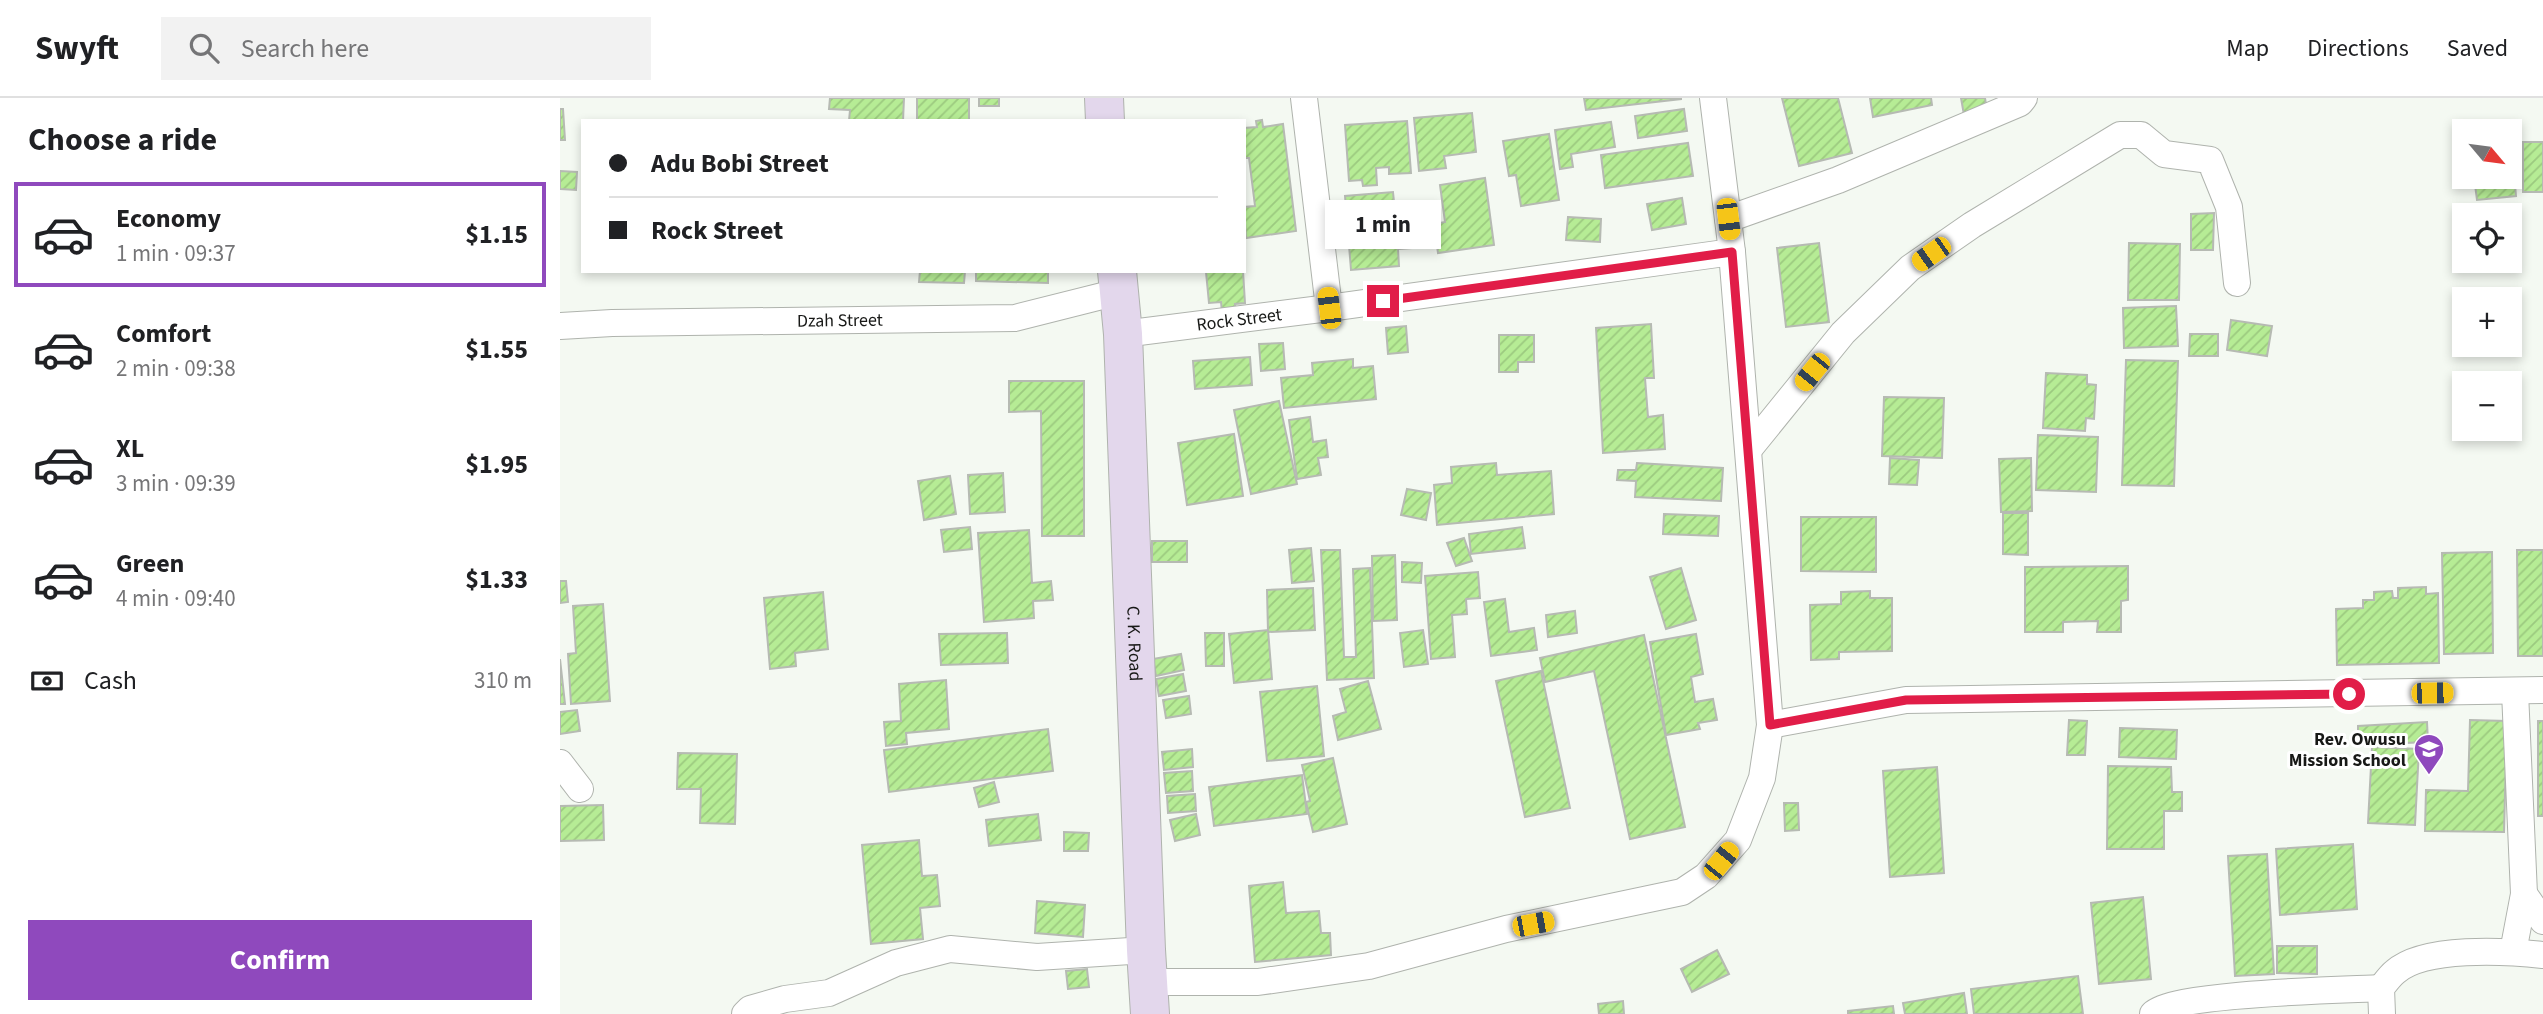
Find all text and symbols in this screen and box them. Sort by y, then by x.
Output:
search box [161,17,651,80]
text: Swyft [35,25,119,72]
icon: search [185,29,223,67]
text: Search here [241,30,369,67]
text: Map [2226,31,2269,66]
text: Directions [2307,31,2409,66]
text: Saved [2447,31,2508,66]
text: Choose a ride [28,117,217,163]
north arrow [2452,119,2522,189]
map controls [2452,119,2522,441]
text: Adu Bobi Street [651,145,829,182]
car [1716,197,1741,241]
text: Economy [116,200,221,237]
callout: 1 min [1325,200,1441,248]
icon: car [32,203,95,266]
button: locate [2452,203,2522,273]
text: 1 min [1355,208,1411,241]
text: Rock Street [651,212,783,249]
text: $1.15 [465,216,528,253]
car [1908,233,1955,275]
text: 1 min · 09:37 [116,237,236,270]
route end [1367,285,1399,317]
car [1317,286,1342,330]
button: + [2452,287,2522,357]
street label: Rock Street [1195,302,1283,337]
street label: Dzah Street [797,307,883,333]
text: Comfort [116,315,211,352]
icon: car [32,318,95,381]
text: $1.55 [465,331,528,368]
car [1791,349,1834,395]
text: 2 min · 09:38 [116,352,236,385]
button: − [2452,371,2522,441]
text: XL [116,430,144,467]
icon: car [32,433,95,496]
text: $1.95 [465,446,528,483]
text: 3 min · 09:39 [116,467,236,500]
text: Green [116,545,184,582]
icon: car [32,548,95,611]
text: $1.33 [465,561,528,598]
text: 4 min · 09:40 [116,582,236,615]
street label: C. K. Road [1121,605,1148,682]
icon: cash [28,662,66,700]
text: Cash [84,662,137,699]
text: 310 m [474,664,532,697]
route start [2333,678,2365,710]
car [2411,682,2454,704]
place label: Rev. Owusu Mission School [2289,727,2406,773]
school or university icon: Rev. Owusu Mission School [2412,732,2446,776]
car [1700,838,1743,884]
car [1511,910,1556,938]
button: Confirm [28,920,532,1000]

